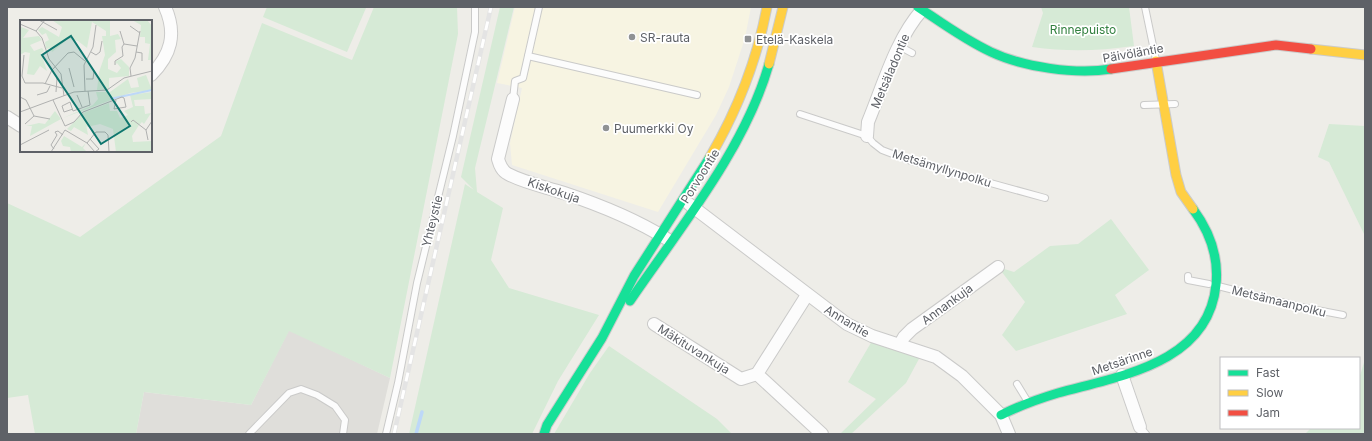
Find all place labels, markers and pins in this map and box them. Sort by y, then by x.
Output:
place label: SR-rauta [640,30,690,45]
marker: SR-rauta [627,32,637,42]
place label: Etelä-Kaskela [756,32,833,47]
marker: Etelä-Kaskela [743,34,753,44]
place label: Puumerkki Oy [614,121,694,136]
marker: Puumerkki Oy [601,123,611,133]

